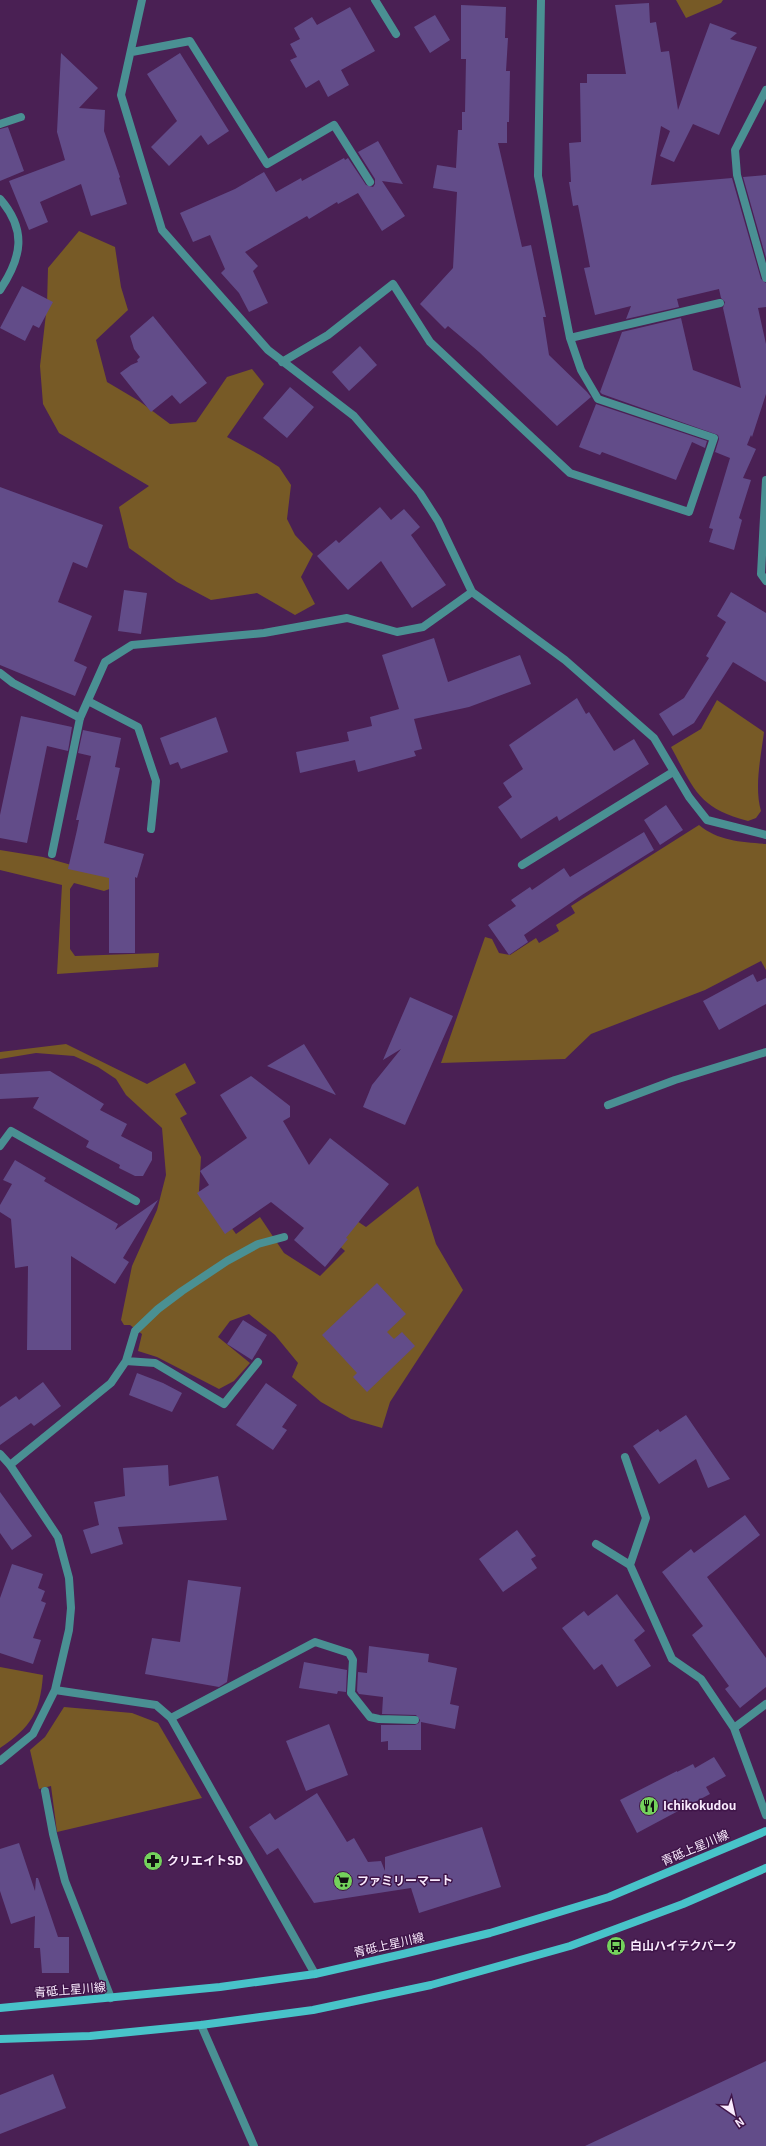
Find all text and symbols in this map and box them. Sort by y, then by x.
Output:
restaurant icon: Ichikokudou [638,1795,660,1817]
place label: Ichikokudou [663,1796,736,1813]
street label: 青砥上星川線 [658,1825,731,1869]
pharmacy icon: クリエイトSD [142,1850,164,1872]
place label: クリエイトSD [167,1851,243,1868]
supermarket icon: ファミリーマート [332,1870,354,1892]
place label: ファミリーマート [357,1871,453,1888]
street label: 青砥上星川線 [352,1927,426,1960]
bus stop icon: 白山ハイテクパーク [605,1935,627,1957]
place label: 白山ハイテクパーク [630,1936,737,1953]
street label: 青砥上星川線 [33,1977,106,2000]
north arrow [714,2094,754,2134]
text: N [732,2114,748,2132]

